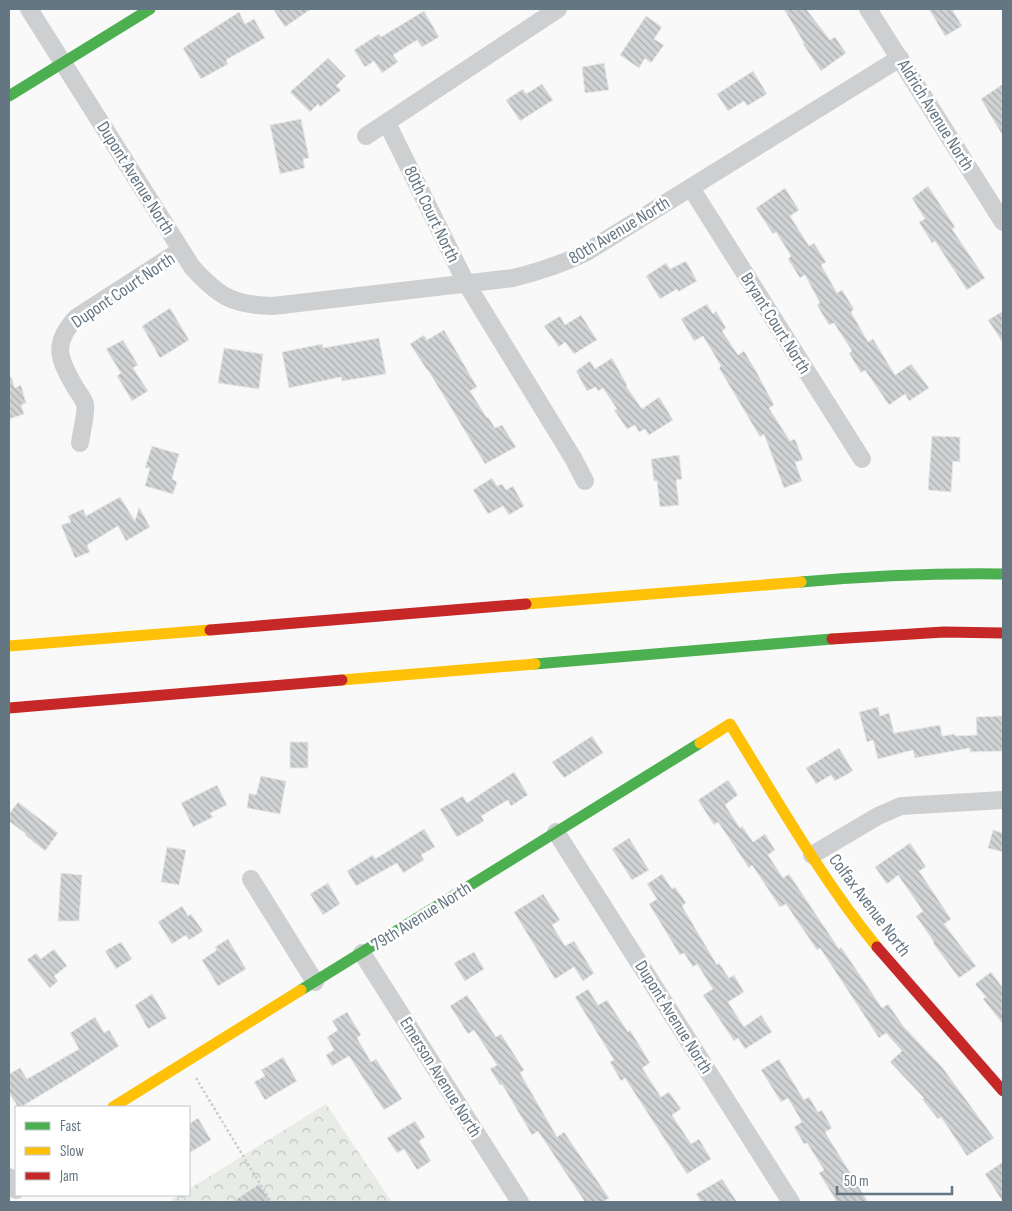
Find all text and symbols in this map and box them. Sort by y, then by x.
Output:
street label: Aldrich Avenue North [892,55,978,175]
street label: Dupont Avenue North [92,118,179,239]
street label: 80th Court North [399,163,464,266]
street label: 80th Avenue North [565,192,674,269]
street label: Dupont Court North [68,248,179,333]
street label: Bryant Court North [736,269,815,378]
street label: Colfax Avenue North [824,850,915,961]
street label: 79th Avenue North [368,877,475,955]
street label: Dupont Avenue North [630,957,717,1078]
street label: Emerson Avenue North [395,1013,486,1141]
legend [15,1106,190,1196]
text: Fast [60,1117,82,1136]
text: Slow [60,1142,84,1161]
scale bar [837,1164,952,1196]
text: Jam [59,1167,78,1186]
text: 50 m [844,1172,869,1191]

